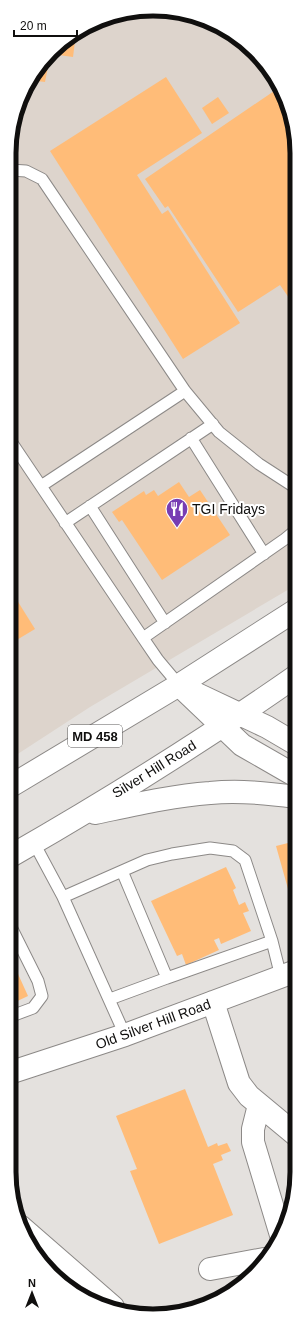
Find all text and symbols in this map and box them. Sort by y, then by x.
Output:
scale bar [14,12,77,38]
text: 20 m [20,19,47,33]
restaurant icon: TGI Fridays [164,496,190,529]
place label: TGI Fridays [192,501,265,517]
road number: MD 458 [68,725,122,747]
street label: Silver Hill Road [109,737,199,801]
street label: Old Silver Hill Road [93,996,213,1052]
north arrow [12,1273,52,1313]
text: N [28,1277,36,1289]

